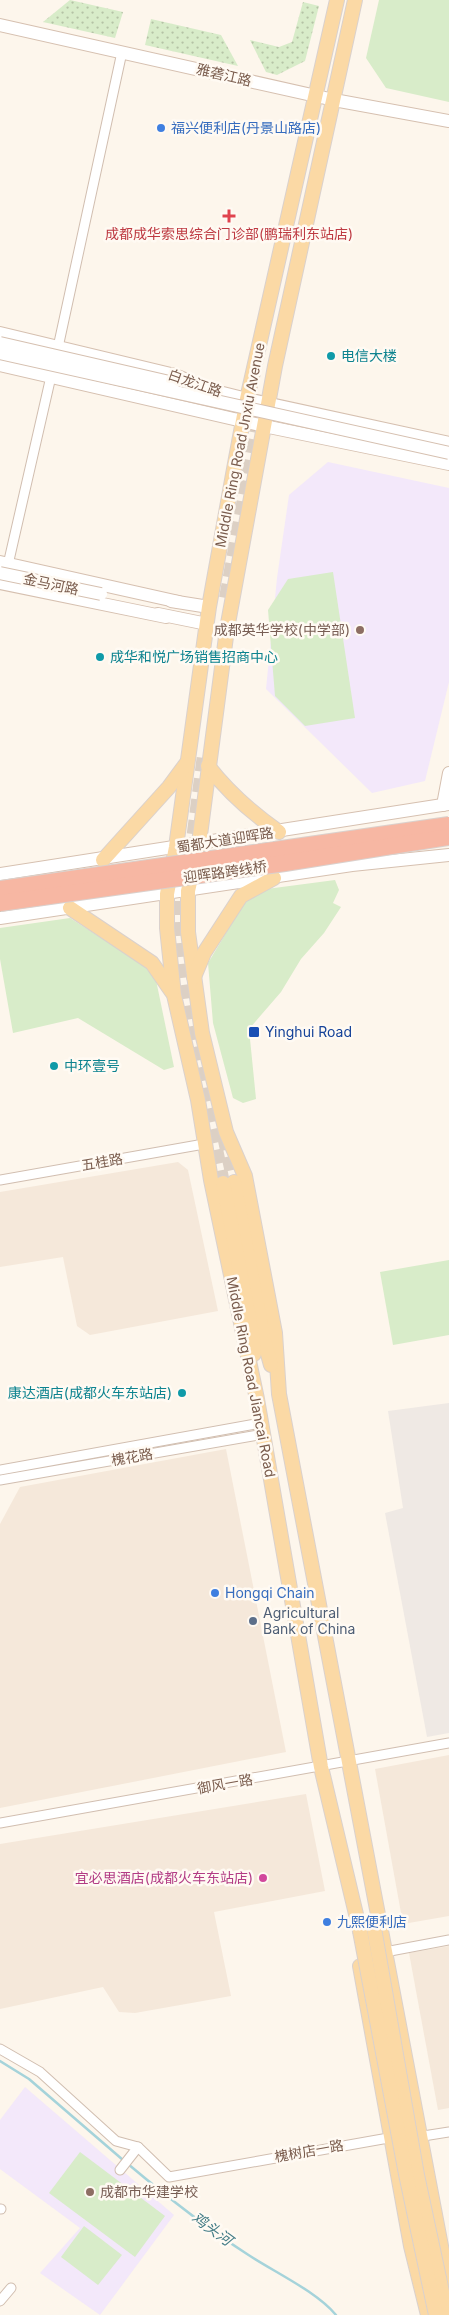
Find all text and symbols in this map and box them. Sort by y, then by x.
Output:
street label: 雅砻江路 [195,60,253,89]
place label: 福兴便利店(丹景山路店) [171,119,321,136]
marker: 福兴便利店(丹景山路店) [155,122,167,134]
marker: 成都成华索思综合门诊部(鹏瑞利东站店) [222,209,236,223]
place label: 成都成华索思综合门诊部(鹏瑞利东站店) [105,225,353,242]
street label: Middle Ring Road Jnxiu Avenue [211,341,268,549]
place label: 电信大楼 [341,347,397,364]
marker: 电信大楼 [325,350,337,362]
street label: 白龙江路 [166,365,224,400]
street label: 金马河路 [22,569,80,598]
place label: 成都英华学校(中学部) [214,621,350,638]
marker: 成都英华学校(中学部) [354,624,366,636]
place label: 成华和悦广场销售招商中心 [110,648,278,665]
marker: 成华和悦广场销售招商中心 [94,651,106,663]
street label: 蜀都大道迎晖路 [175,823,275,856]
street label: 迎晖路跨线桥 [182,857,268,886]
place label: Yinghui Road [265,1023,352,1040]
marker: Yinghui Road [247,1025,261,1039]
place label: 中环壹号 [64,1057,120,1074]
marker: 中环壹号 [48,1060,60,1072]
street label: 五桂路 [80,1149,124,1174]
street label: Middle Ring Road Jiancai Road [224,1275,279,1479]
place label: 康达酒店(成都火车东站店) [8,1384,172,1401]
marker: 康达酒店(成都火车东站店) [176,1387,188,1399]
street label: 槐花路 [110,1444,154,1469]
place label: Hongqi Chain [225,1584,315,1601]
marker: Hongqi Chain [209,1587,221,1599]
place label: Agricultural Bank of China [263,1604,355,1637]
marker: Agricultural Bank of China [247,1615,259,1627]
street label: 御风一路 [196,1770,254,1797]
place label: 宜必思酒店(成都火车东站店) [75,1869,253,1886]
marker: 宜必思酒店(成都火车东站店) [257,1872,269,1884]
place label: 九熙便利店 [337,1913,407,1930]
marker: 九熙便利店 [321,1916,333,1928]
street label: 槐树店一路 [273,2136,345,2165]
place label: 成都市华建学校 [100,2183,198,2200]
marker: 成都市华建学校 [84,2186,96,2198]
water label: 鸡头河 [189,2208,239,2251]

